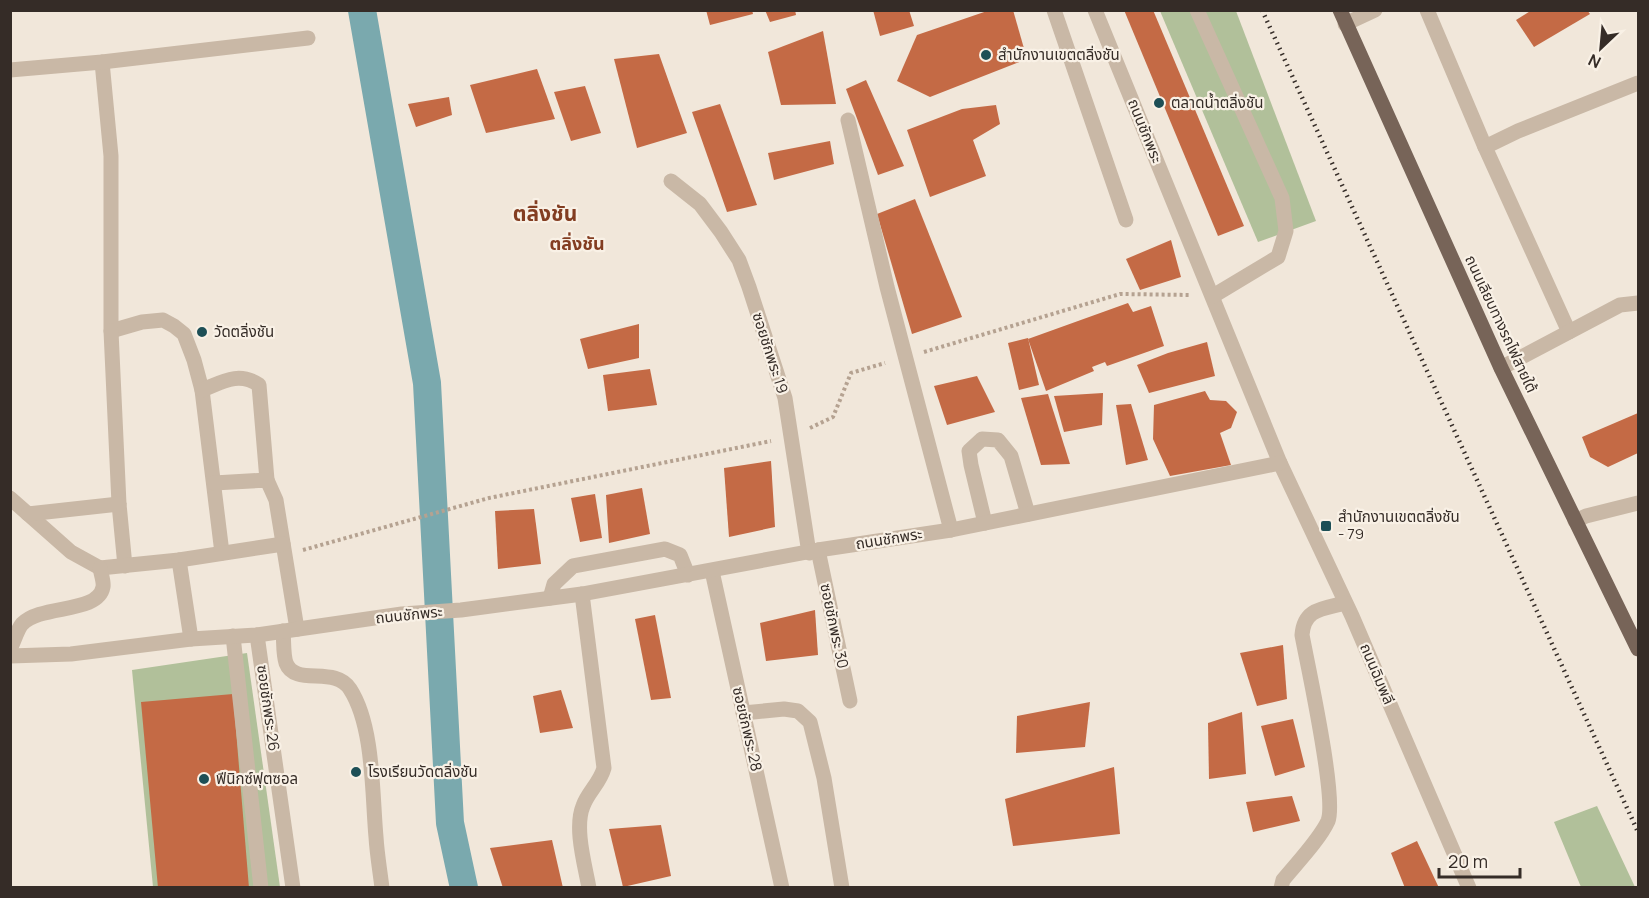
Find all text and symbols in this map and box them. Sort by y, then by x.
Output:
north arrow [1571,18,1631,78]
place label: สำนักงานเขตตลิ่งชัน [998,44,1120,65]
marker: สำนักงานเขตตลิ่งชัน [979,48,993,62]
text: N [1584,49,1604,74]
place label: ตลาดน้ำตลิ่งชัน [1171,92,1263,113]
street label: ถนนชักพระ [1123,96,1168,166]
marker: ตลาดน้ำตลิ่งชัน [1152,96,1166,110]
district label: ตลิ่งชัน [513,199,577,227]
district label: ตลิ่งชัน [549,231,605,255]
street label: ถนนเลียบทางรถไฟสายใต้ [1460,252,1543,396]
street label: ซอยชักพระ 19 [747,310,793,396]
place label: วัดตลิ่งชัน [214,321,274,342]
marker: วัดตลิ่งชัน [195,325,209,339]
place label: สำนักงานเขตตลิ่งชัน - 79 [1338,506,1460,544]
marker: สำนักงานเขตตลิ่งชัน - 79 [1319,519,1333,533]
street label: ถนนชักพระ [854,523,924,554]
street label: ซอยชักพระ 30 [815,581,854,670]
street label: ถนนชักพระ [374,601,444,628]
street label: ถนนฉิมพลี [1355,640,1400,708]
street label: ซอยชักพระ 26 [252,663,285,752]
street label: ซอยชักพระ 28 [728,685,767,773]
place label: โรงเรียนวัดตลิ่งชัน [368,761,478,782]
marker: โรงเรียนวัดตลิ่งชัน [349,765,363,779]
place label: ฟีนิกซ์ฟุตซอล [216,768,298,789]
marker: ฟีนิกซ์ฟุตซอล [197,772,211,786]
scale bar [1439,841,1520,879]
text: 20 m [1448,849,1488,873]

